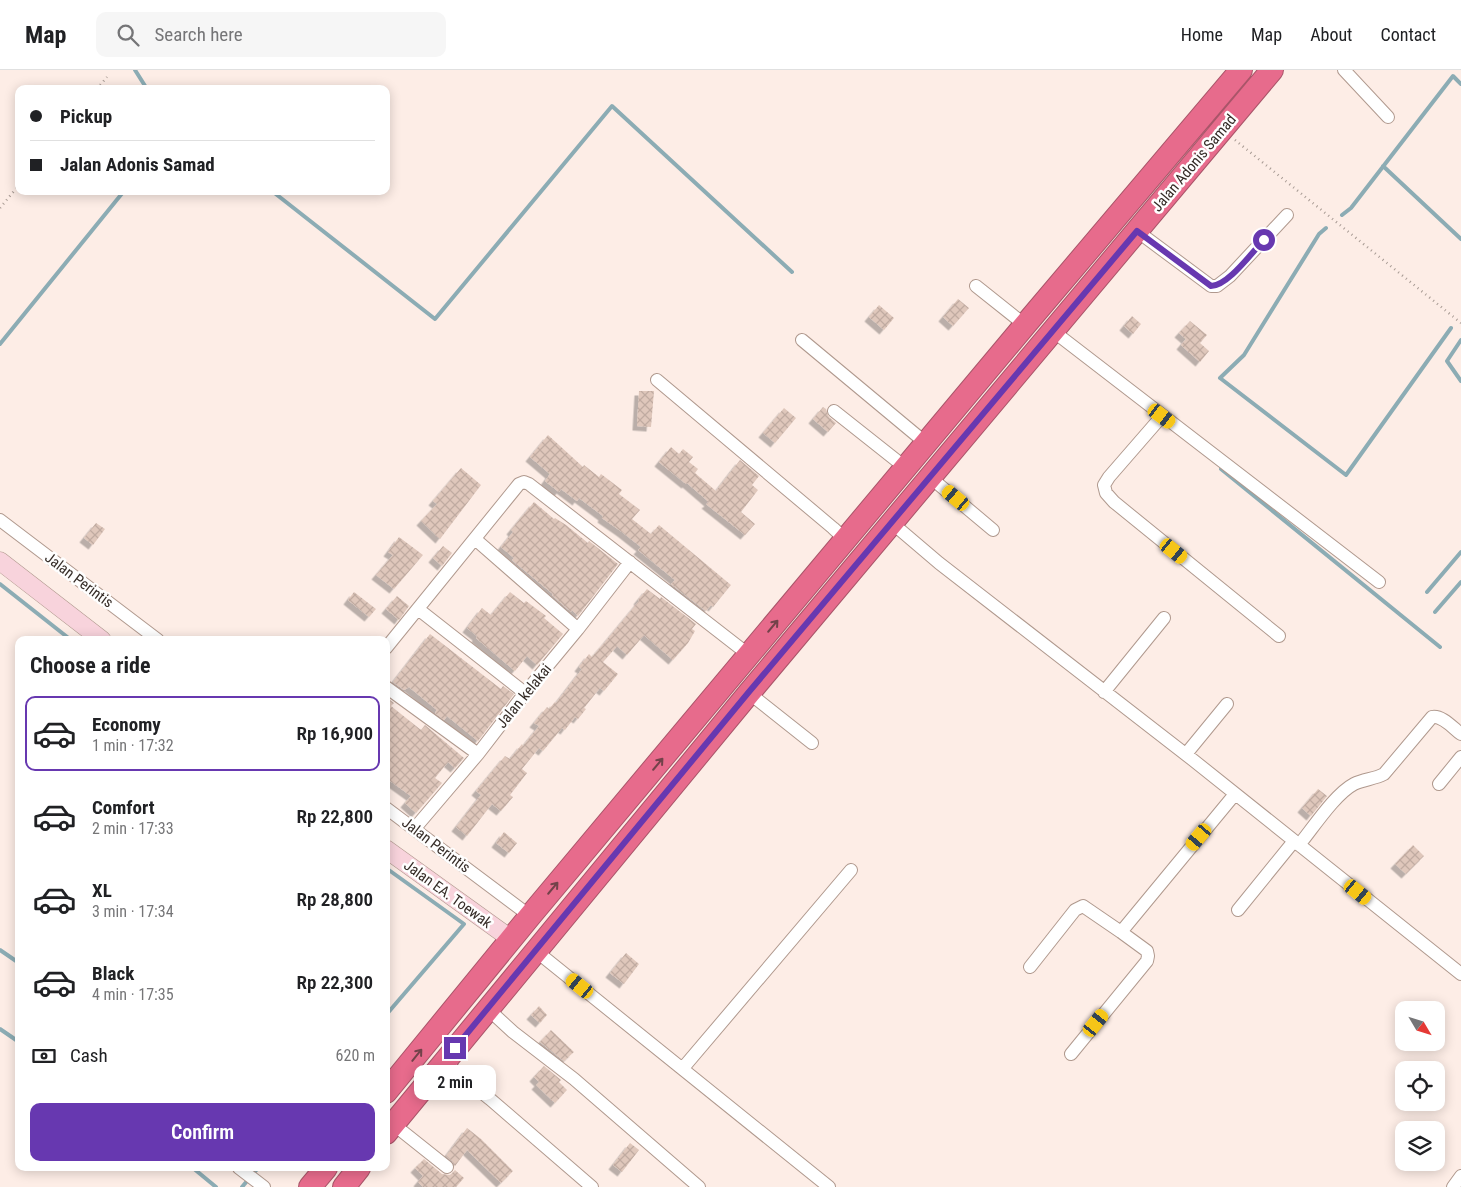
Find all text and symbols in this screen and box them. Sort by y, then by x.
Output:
search box [96,12,446,57]
text: Map [25,21,66,49]
icon: search [114,21,142,49]
text: Search here [154,23,243,46]
text: Home [1181,24,1223,45]
text: Map [1251,24,1282,45]
text: About [1310,24,1352,45]
text: Contact [1380,24,1436,45]
text: Pickup [60,105,112,128]
street label: Jalan Adonis Samad [1148,111,1240,215]
text: Jalan Adonis Samad [60,153,215,176]
route start [1253,229,1275,251]
car [1145,401,1178,431]
car [939,483,972,513]
car [1157,536,1190,566]
street label: Jalan Perintis [41,548,117,612]
one-way arrow [768,619,779,632]
text: Choose a ride [30,653,151,678]
street label: Jalan kelakai [493,660,555,732]
icon: car [32,711,77,756]
text: Economy [92,713,161,736]
text: Rp 16,900 [297,722,373,745]
text: 1 min · 17:32 [92,736,174,755]
one-way arrow [652,757,663,770]
icon: car [32,794,77,839]
text: Comfort [92,796,155,819]
text: Rp 22,800 [297,805,373,828]
street label: Jalan Perintis [398,813,474,877]
text: 2 min · 17:33 [92,819,174,838]
car [1183,821,1214,853]
street label: Jalan EA. Toewak [401,856,496,932]
icon: car [32,877,77,922]
car [1341,877,1374,907]
text: XL [92,879,112,902]
one-way arrow [547,882,558,895]
text: Rp 28,800 [297,888,373,911]
text: 3 min · 17:34 [92,902,174,921]
icon: car [32,960,77,1005]
text: Black [92,962,134,985]
text: Rp 22,300 [297,971,373,994]
car [563,971,596,1001]
text: 4 min · 17:35 [92,985,174,1004]
north arrow [1395,1001,1445,1051]
map controls [1395,1001,1445,1171]
car [1080,1007,1111,1039]
route end [444,1037,466,1059]
icon: cash [30,1042,58,1070]
text: Cash [70,1044,108,1067]
text: 620 m [336,1046,375,1065]
one-way arrow [411,1048,422,1061]
button: locate [1395,1061,1445,1111]
callout: 2 min [414,1066,496,1100]
text: 2 min [437,1073,473,1092]
button: Confirm [30,1103,375,1161]
button: layers [1395,1121,1445,1171]

